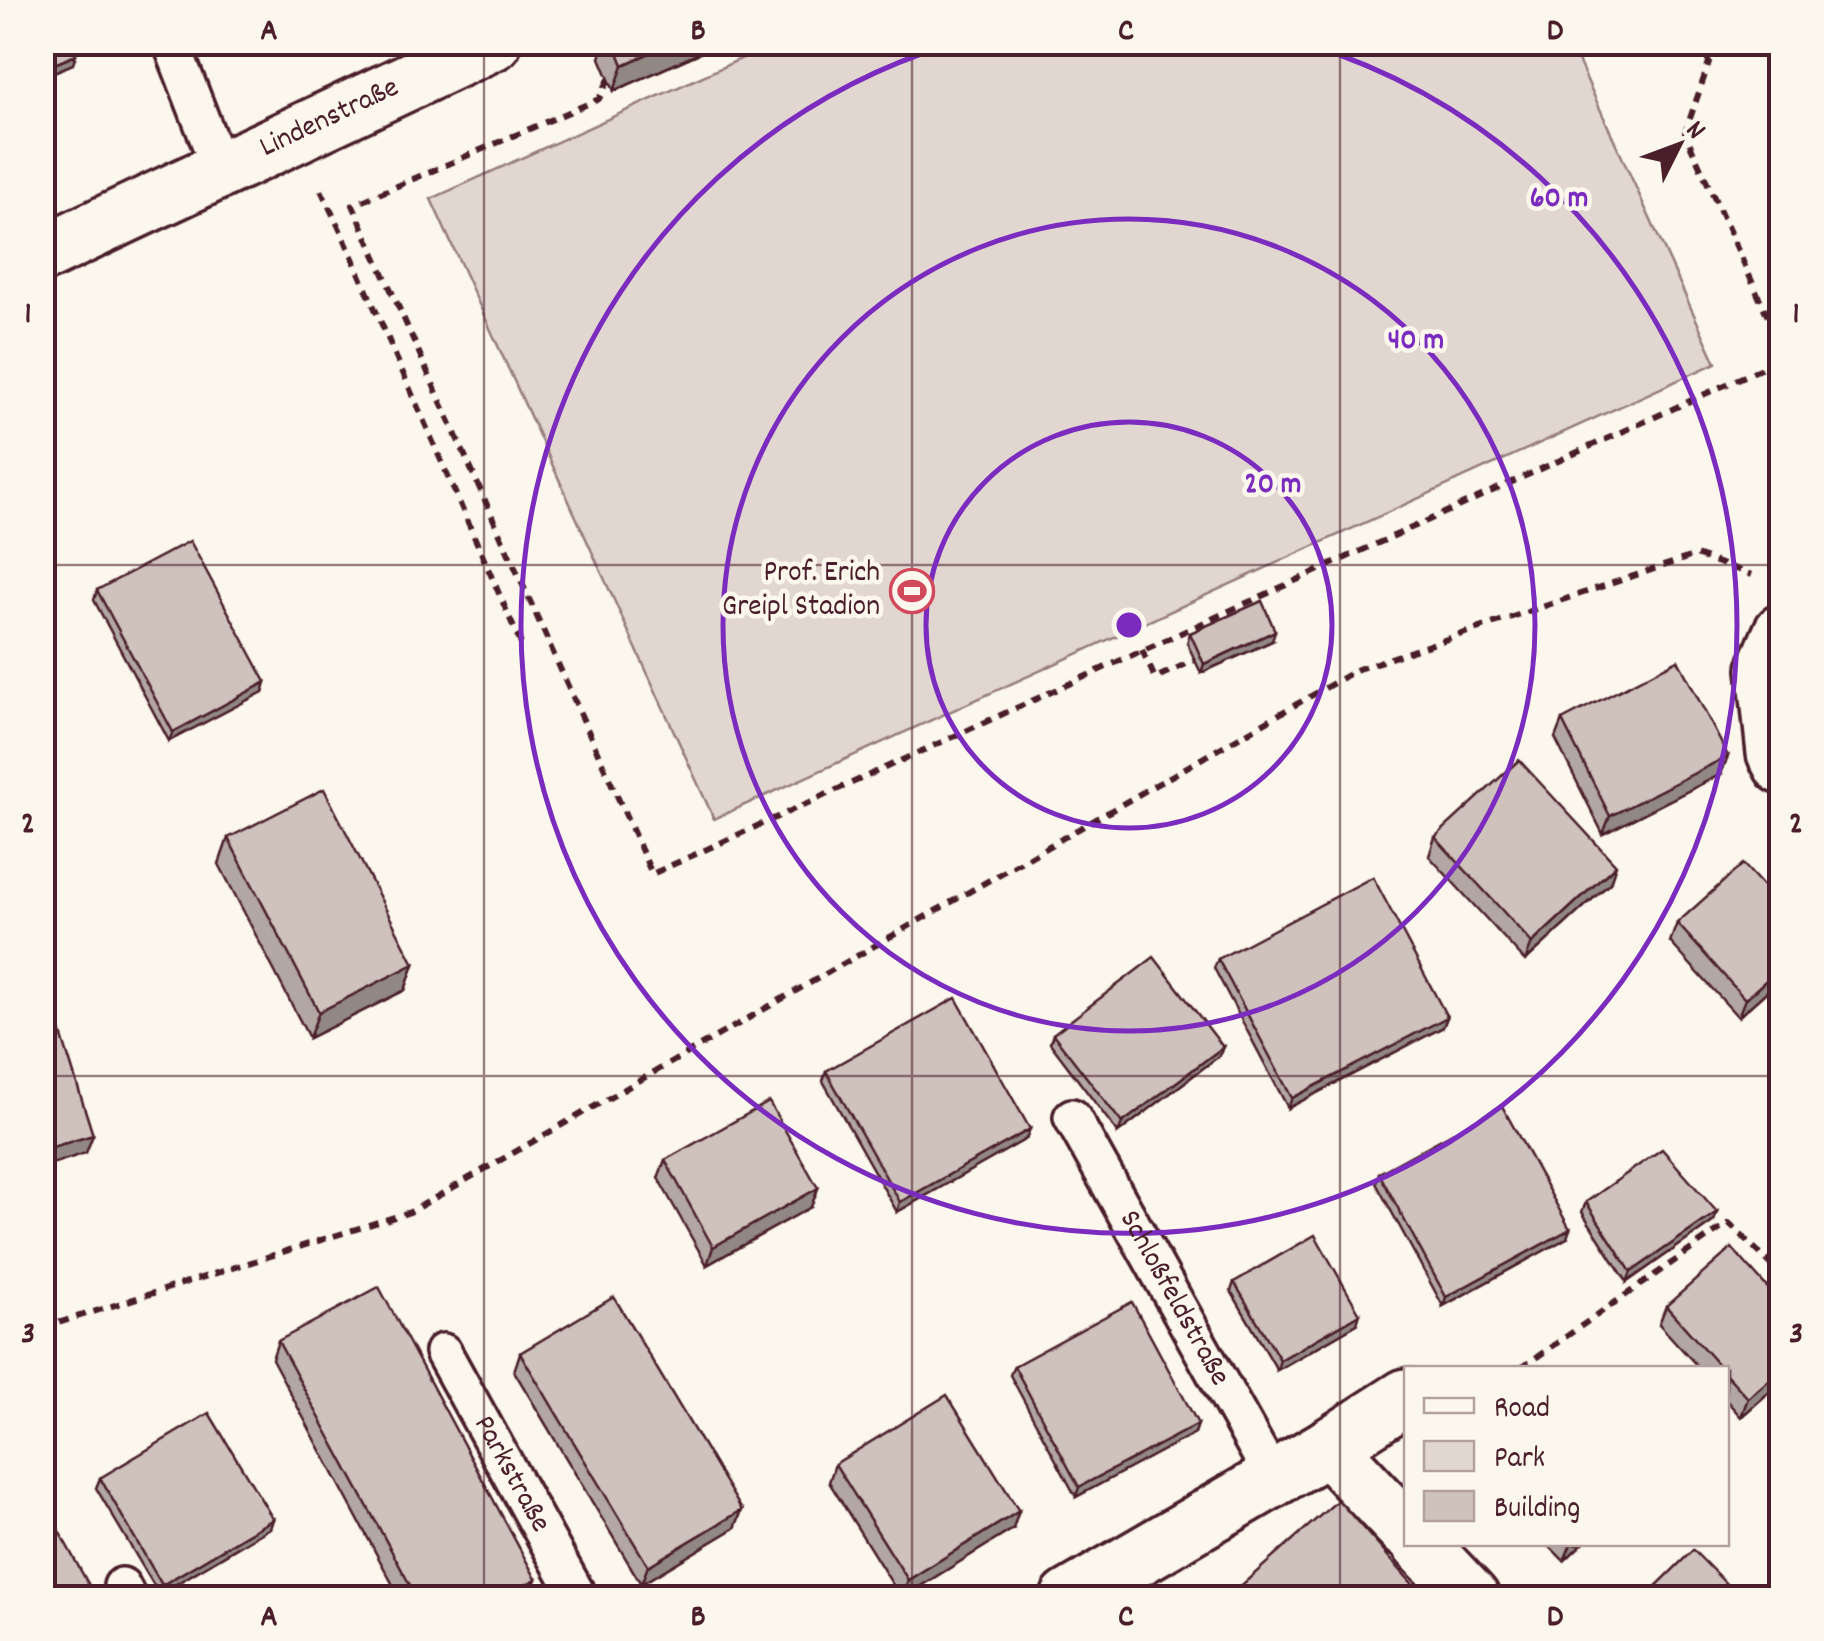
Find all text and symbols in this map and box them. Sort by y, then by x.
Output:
text: A [260,10,278,56]
text: B [690,10,706,56]
text: C [1118,10,1134,56]
text: D [1547,10,1564,56]
street label: Lindenstraße [253,68,406,170]
north arrow [1629,95,1729,195]
text: N [1674,113,1713,150]
text: 60 m [1530,179,1588,222]
text: 1 [24,293,32,339]
text: 1 [1792,293,1800,339]
text: 40 m [1388,321,1444,364]
text: 20 m [1245,465,1301,508]
place label: Prof. Erich Greipl Stadion [722,553,880,630]
sports icon: Prof. Erich Greipl Stadion [889,568,935,614]
centre of rings [1111,607,1147,643]
text: 2 [21,803,35,849]
text: 2 [1789,803,1803,849]
street label: Schloßfeldstraße [1107,1203,1240,1394]
text: 3 [21,1313,35,1359]
text: 3 [1789,1313,1803,1359]
legend [1404,1366,1729,1546]
text: Road [1494,1389,1550,1432]
street label: Parkstraße [461,1408,560,1541]
text: Park [1494,1439,1545,1482]
text: Building [1494,1489,1580,1532]
text: A [260,1596,278,1641]
text: B [690,1596,706,1641]
text: C [1118,1596,1134,1641]
text: D [1547,1596,1564,1641]

